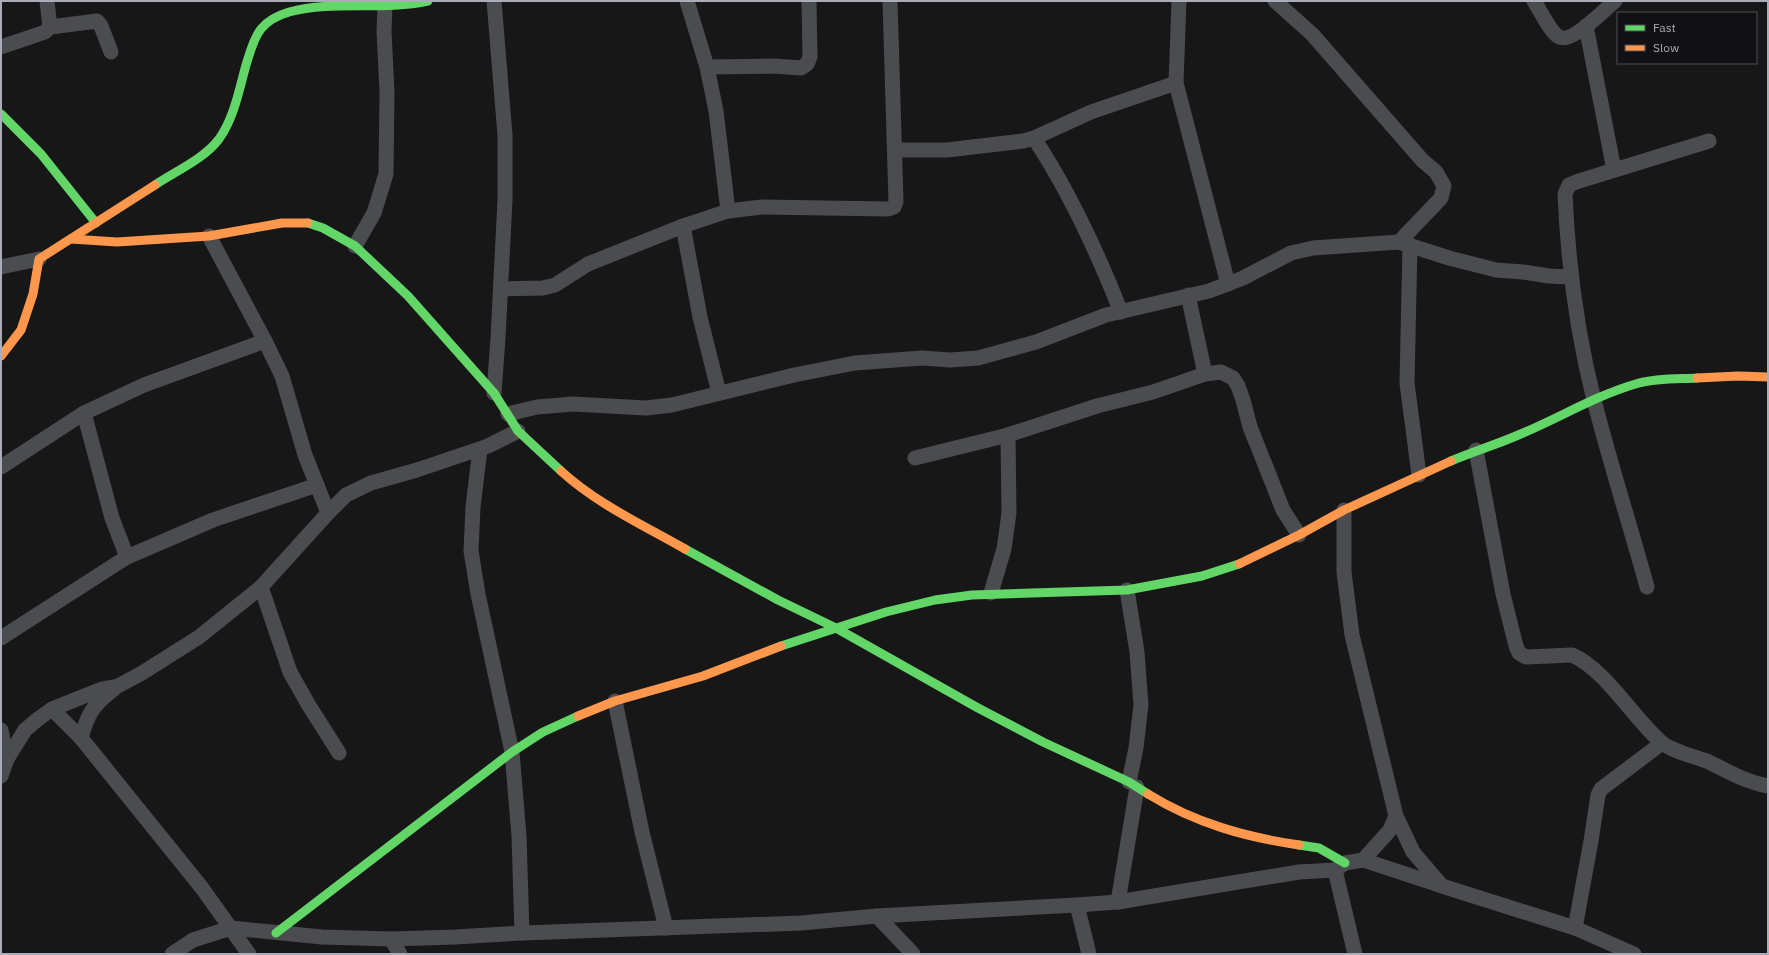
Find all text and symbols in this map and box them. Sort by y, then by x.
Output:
legend [1617,12,1757,64]
text: Fast [1653,20,1676,35]
text: Slow [1653,40,1679,55]

